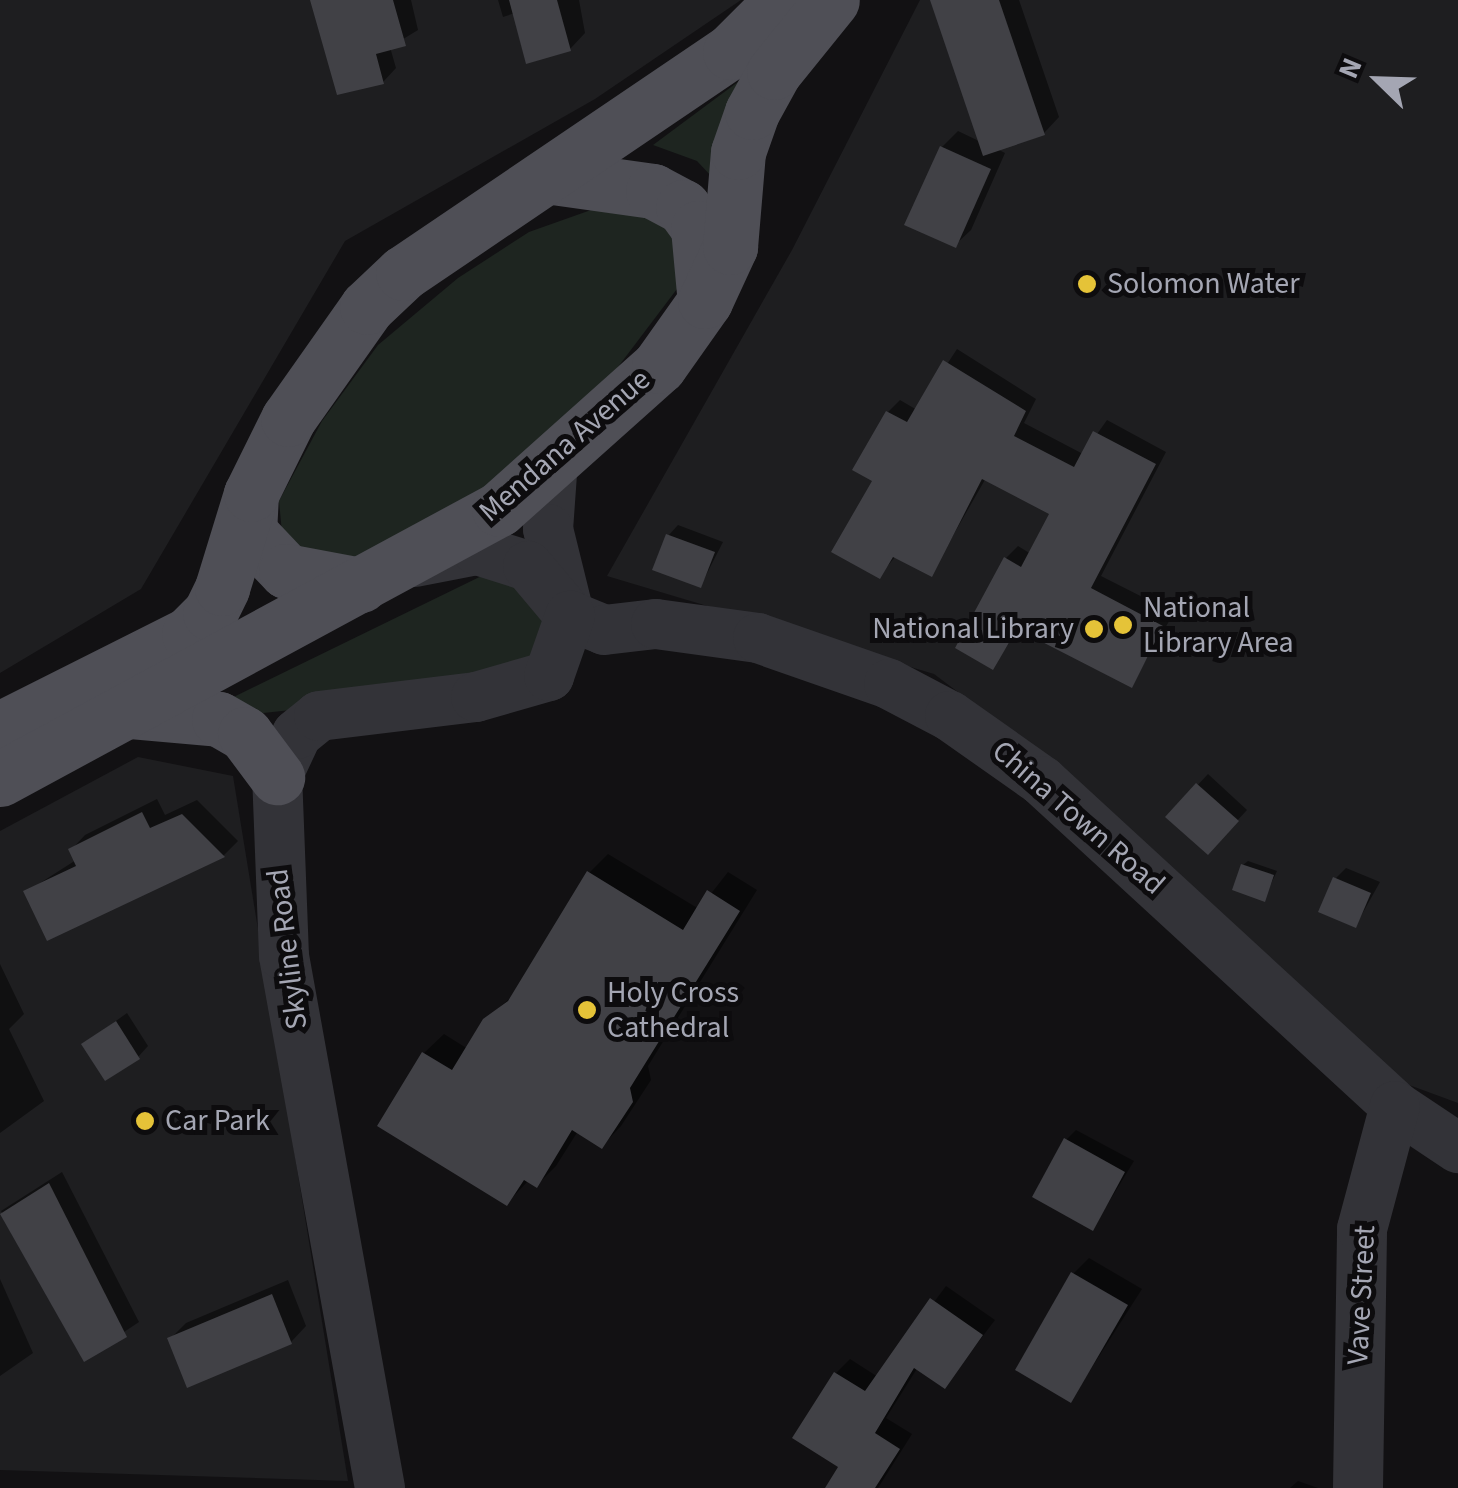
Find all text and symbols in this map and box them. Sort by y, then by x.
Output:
north arrow [1328,30,1428,130]
text: N [1328,52,1372,85]
place label: Solomon Water [1107,266,1300,302]
marker: Solomon Water [1076,273,1098,295]
street label: Mendana Avenue [472,362,658,530]
place label: National Library Area [1143,590,1294,660]
place label: National Library [872,611,1074,647]
marker: National Library Area [1112,614,1134,636]
marker: National Library [1083,618,1105,640]
street label: China Town Road [984,733,1172,903]
street label: Skyline Road [260,867,316,1031]
place label: Holy Cross Cathedral [607,975,739,1046]
marker: Holy Cross Cathedral [576,999,598,1021]
place label: Car Park [165,1103,270,1139]
marker: Car Park [134,1110,156,1132]
street label: Vave Street [1340,1224,1384,1366]

